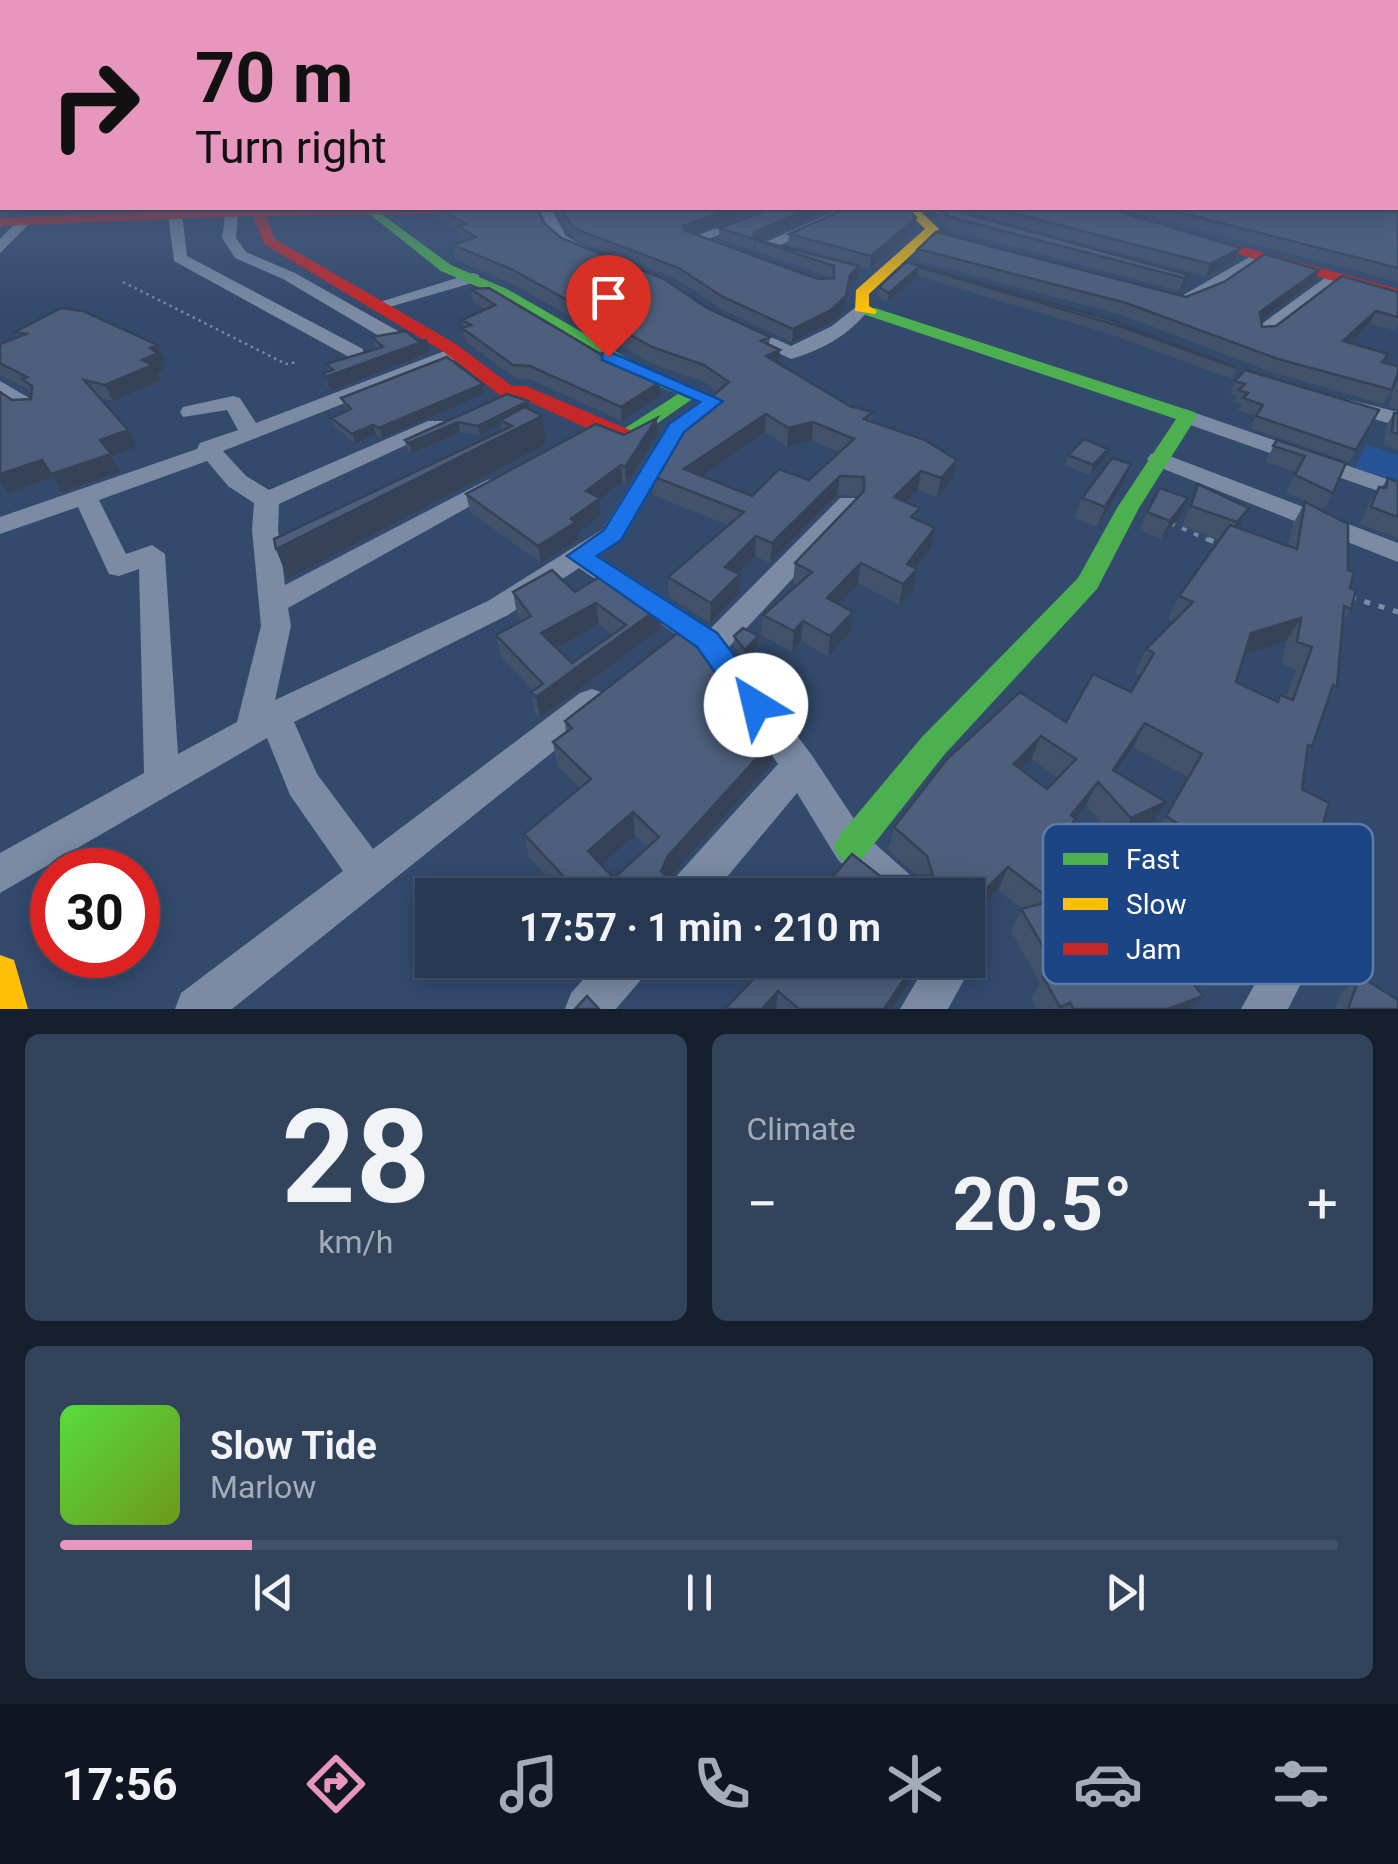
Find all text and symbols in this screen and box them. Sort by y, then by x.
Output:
text: 70 m [195,37,353,119]
icon: right [30,40,160,170]
text: Turn right [195,121,387,174]
pin [566,255,651,358]
icon: arrive [581,270,636,325]
position arrow [704,653,808,757]
legend [1043,824,1373,984]
text: Fast [1126,843,1180,876]
speed limit sign: 30 [30,848,160,978]
text: Slow [1126,888,1186,921]
text: 17:57 · 1 min · 210 m [519,906,881,950]
text: Jam [1126,933,1181,966]
text: 28 [281,1081,430,1234]
text: Climate [747,1110,856,1148]
text: 20.5° [952,1160,1132,1248]
text: − [747,1172,778,1236]
text: + [1307,1172,1338,1236]
text: km/h [318,1223,393,1261]
text: Slow Tide [210,1424,377,1468]
text: Marlow [210,1468,316,1506]
icon: previous [246,1565,301,1620]
icon: pause [672,1565,727,1620]
icon: next [1098,1565,1153,1620]
icon: directions [301,1749,371,1819]
icon: music [494,1749,564,1819]
icon: phone [687,1749,757,1819]
icon: climate [880,1749,950,1819]
icon: car [1073,1749,1143,1819]
icon: filters [1266,1749,1336,1819]
text: 17:56 [62,1758,178,1811]

